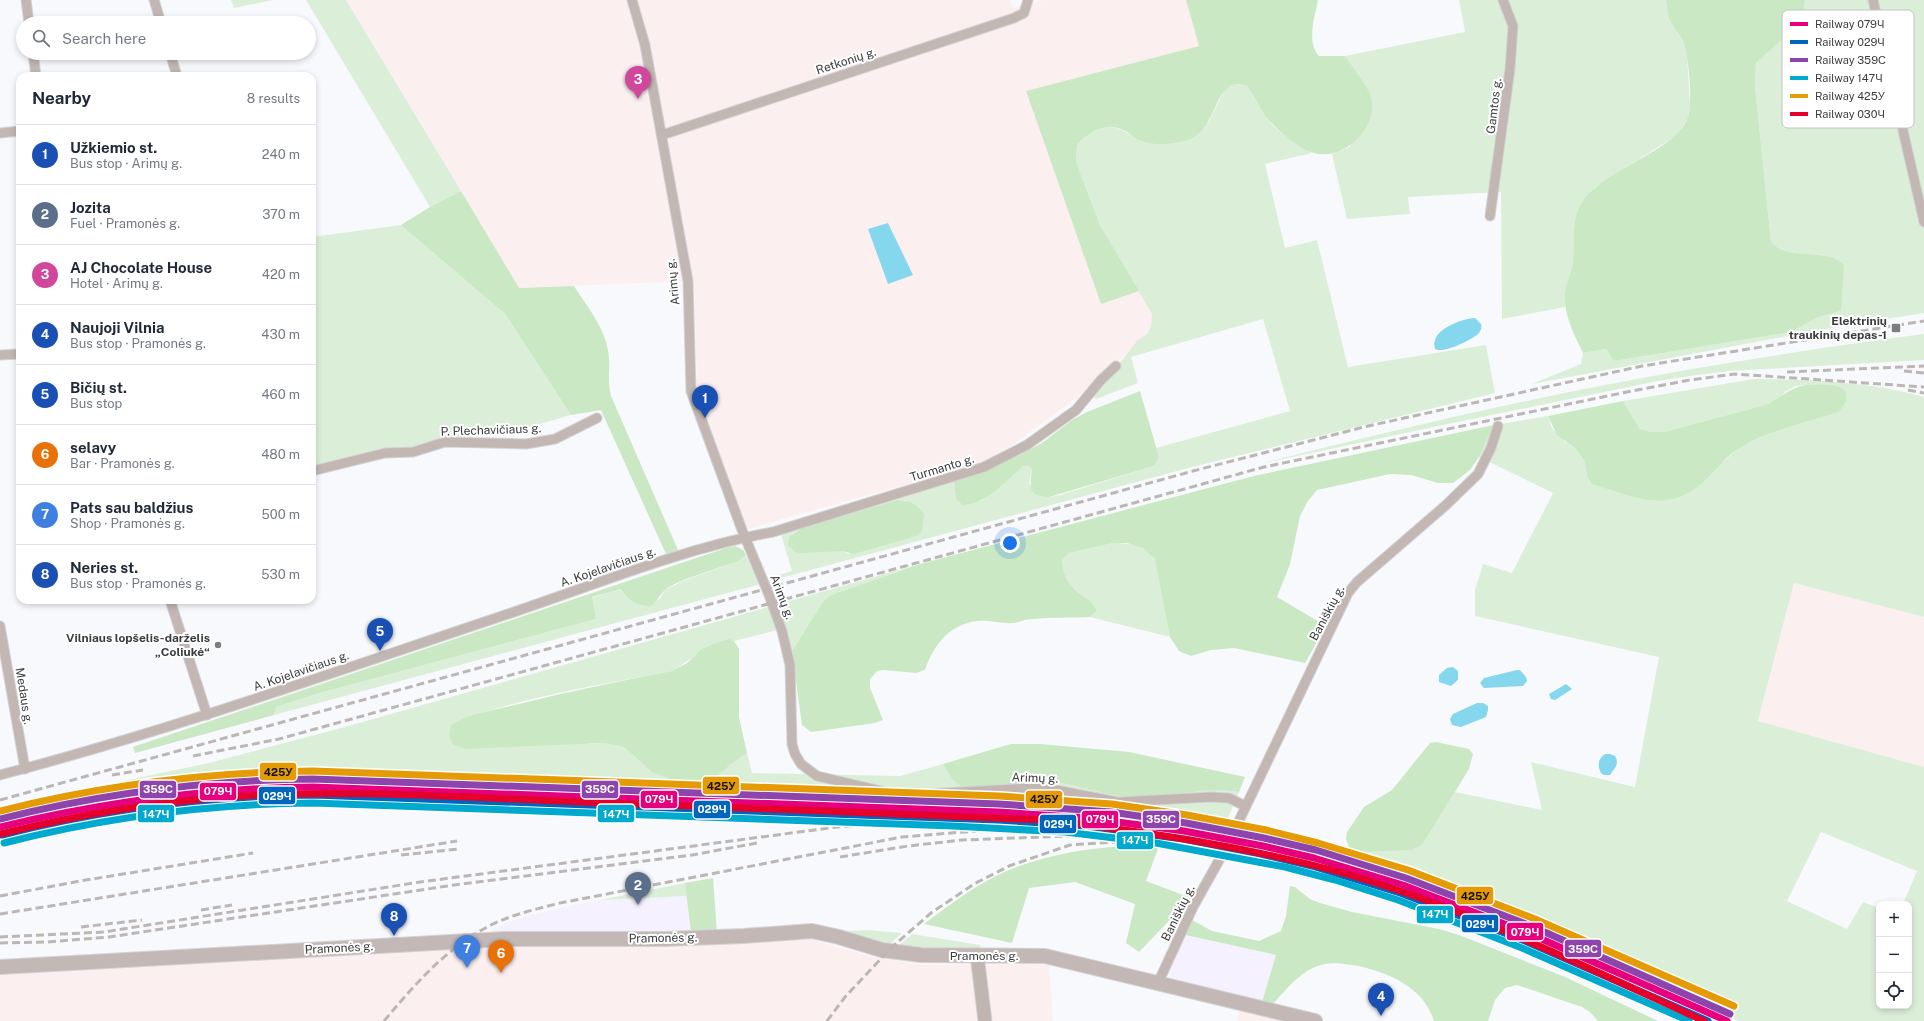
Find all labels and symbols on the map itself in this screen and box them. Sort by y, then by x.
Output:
legend [1782,10,1914,128]
text: Railway 079Ч [1815,18,1884,30]
text: Railway 029Ч [1815,36,1885,48]
street label: Retkonių g. [814,45,878,77]
text: Railway 359С [1815,54,1886,66]
pin: 3 [625,66,651,99]
text: Railway 147Ч [1815,72,1883,84]
street label: Gamtos g. [1484,77,1504,135]
text: Railway 425У [1815,90,1886,102]
text: Railway 030Ч [1815,108,1885,120]
street label: Arimų g. [664,258,682,306]
place label: Elektrinių traukinių depas-1 [1789,314,1887,342]
marker: Elektrinių traukinių depas-1 [1890,322,1902,334]
pin: 1 [692,385,718,418]
street label: P. Plechavičiaus g. [440,421,542,439]
street label: Turmanto g. [908,452,976,484]
your location [1000,533,1020,553]
street label: A. Kojelavičiaus g. [558,544,658,590]
street label: Arimų g. [767,573,797,621]
street label: Baniškių g. [1307,583,1347,643]
pin: 5 [367,618,393,651]
place label: Vilniaus lopšelis-darželis „Coliukė“ [66,631,210,659]
marker: Vilniaus lopšelis-darželis „Coliukė“ [213,640,223,650]
street label: A. Kojelavičiaus g. [251,648,351,694]
street label: Medaus g. [13,667,35,725]
line badge: 425У [259,762,297,781]
text: 425У [264,766,292,778]
street label: Arimų g. [1011,770,1059,786]
line badge: 425У [702,776,740,795]
line badge: 359С [139,780,177,799]
line badge: 359С [581,780,619,799]
text: 425У [707,780,735,792]
line badge: 079Ч [199,782,237,801]
text: 359С [143,783,173,795]
text: 359С [585,783,615,795]
text: 079Ч [204,785,232,797]
line badge: 029Ч [258,786,296,805]
text: 029Ч [262,790,292,802]
line badge: 079Ч [640,790,678,809]
line badge: 425У [1025,790,1063,809]
text: 079Ч [645,793,673,805]
text: 425У [1030,793,1058,805]
line badge: 029Ч [693,800,731,819]
text: 029Ч [697,803,727,815]
line badge: 147Ч [137,804,175,823]
line badge: 147Ч [597,804,635,823]
text: 147Ч [143,808,169,820]
text: 147Ч [603,808,629,820]
line badge: 079Ч [1081,810,1119,829]
line badge: 359С [1142,810,1180,829]
text: 079Ч [1086,813,1114,825]
text: 359С [1146,813,1176,825]
line badge: 029Ч [1039,814,1077,834]
text: 029Ч [1043,818,1073,830]
line badge: 147Ч [1116,831,1154,850]
text: 147Ч [1122,834,1148,846]
pin: 2 [625,872,651,905]
street label: Baniškių g. [1158,883,1198,943]
line badge: 425У [1456,886,1494,905]
text: 425У [1461,890,1489,902]
pin: 8 [381,903,407,936]
line badge: 147Ч [1416,905,1454,924]
text: 147Ч [1422,908,1448,920]
line badge: 029Ч [1461,914,1499,933]
text: 029Ч [1465,918,1495,930]
line badge: 079Ч [1506,922,1544,941]
text: 079Ч [1511,926,1539,938]
street label: Pramonės g. [629,930,697,946]
pin: 7 [454,935,480,968]
street label: Pramonės g. [304,939,374,957]
line badge: 359С [1564,939,1602,958]
pin: 6 [488,940,514,973]
text: 359С [1568,943,1598,955]
street label: Pramonės g. [950,949,1018,963]
pin: 4 [1368,983,1394,1016]

